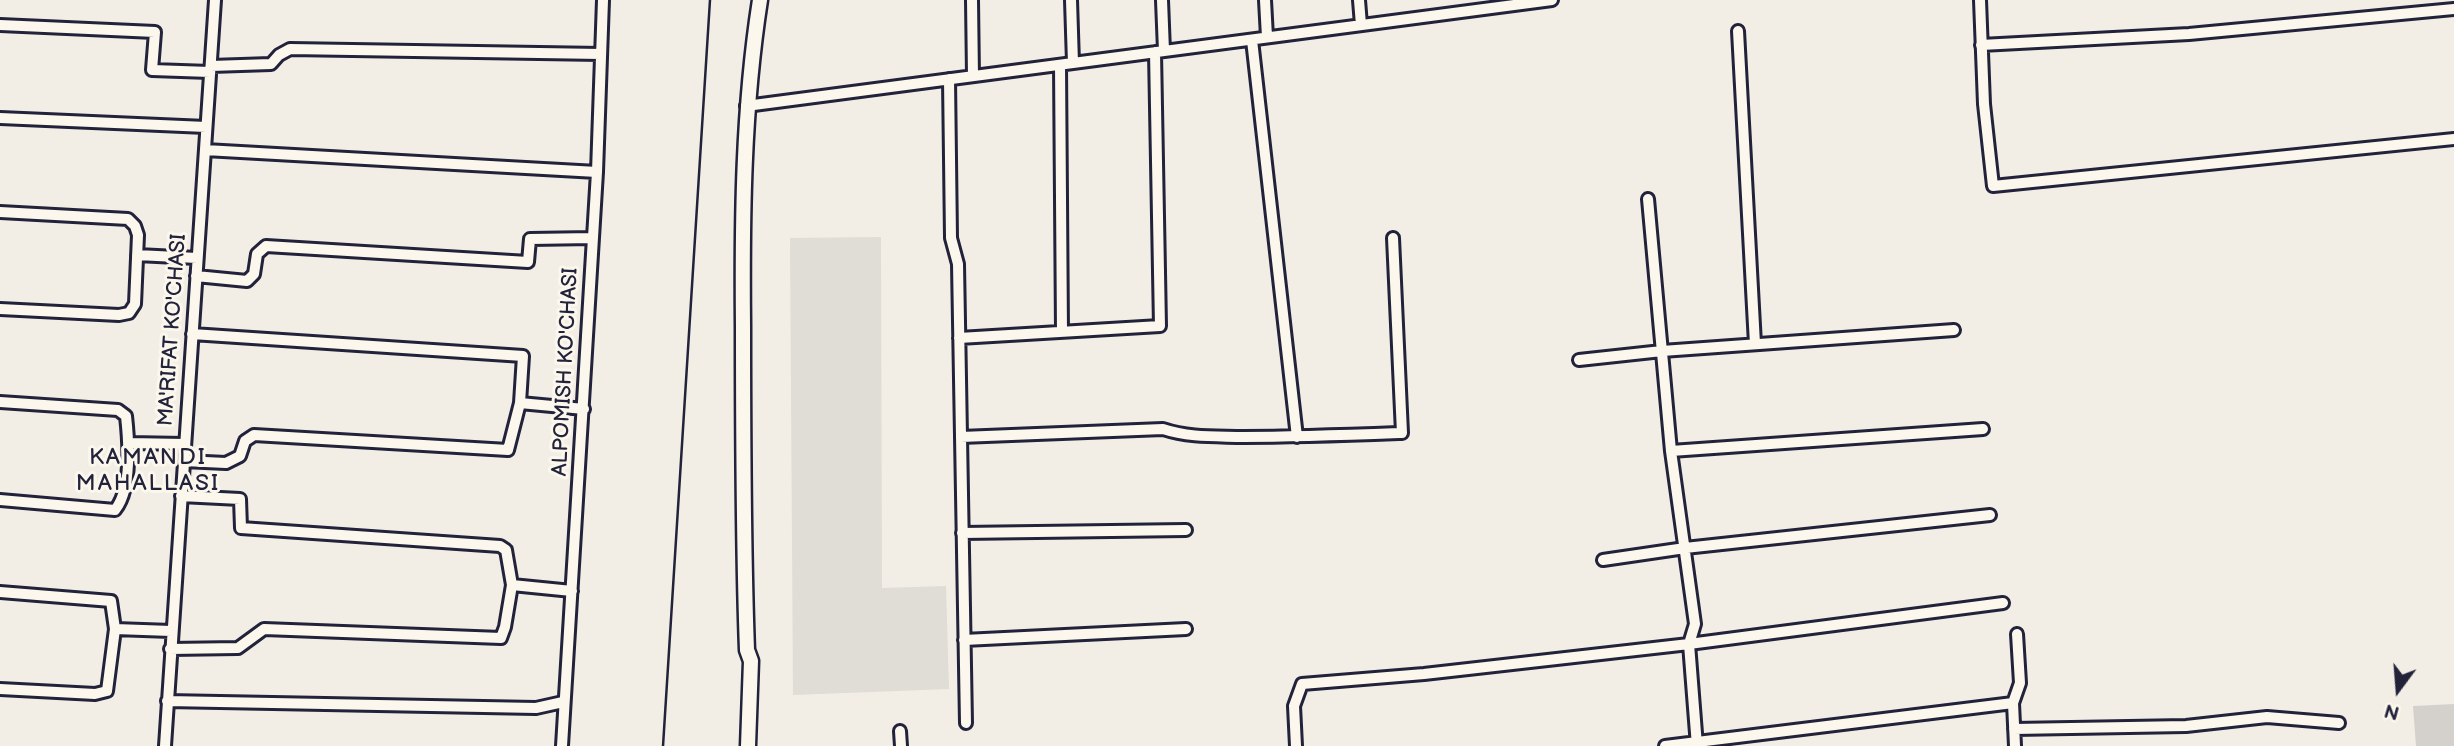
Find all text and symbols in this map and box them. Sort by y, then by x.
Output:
street label: MA'RIFAT KO'CHASI [154,233,192,427]
street label: ALPOMISH KO'CHASI [548,267,584,477]
district label: KAMANDI MAHALLASI [77,444,219,498]
north arrow [2363,655,2433,725]
text: N [2382,698,2402,724]

